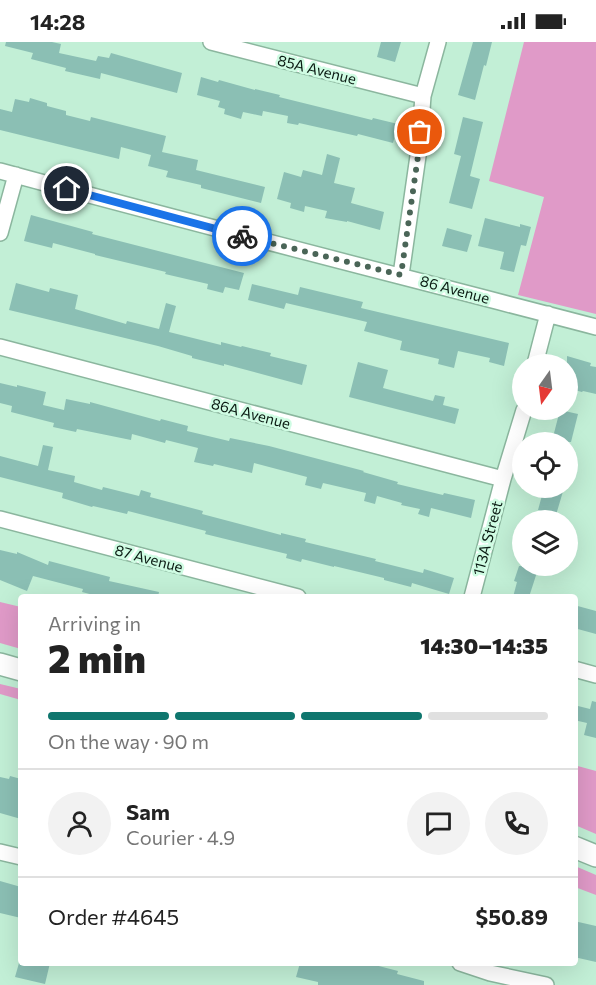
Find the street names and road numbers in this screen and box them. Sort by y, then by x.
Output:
street label: 85A Avenue [276,51,358,88]
street label: 86 Avenue [418,271,492,307]
street label: 86A Avenue [209,394,293,432]
street label: 113A Street [468,499,506,577]
street label: 87 Avenue [113,540,185,576]

